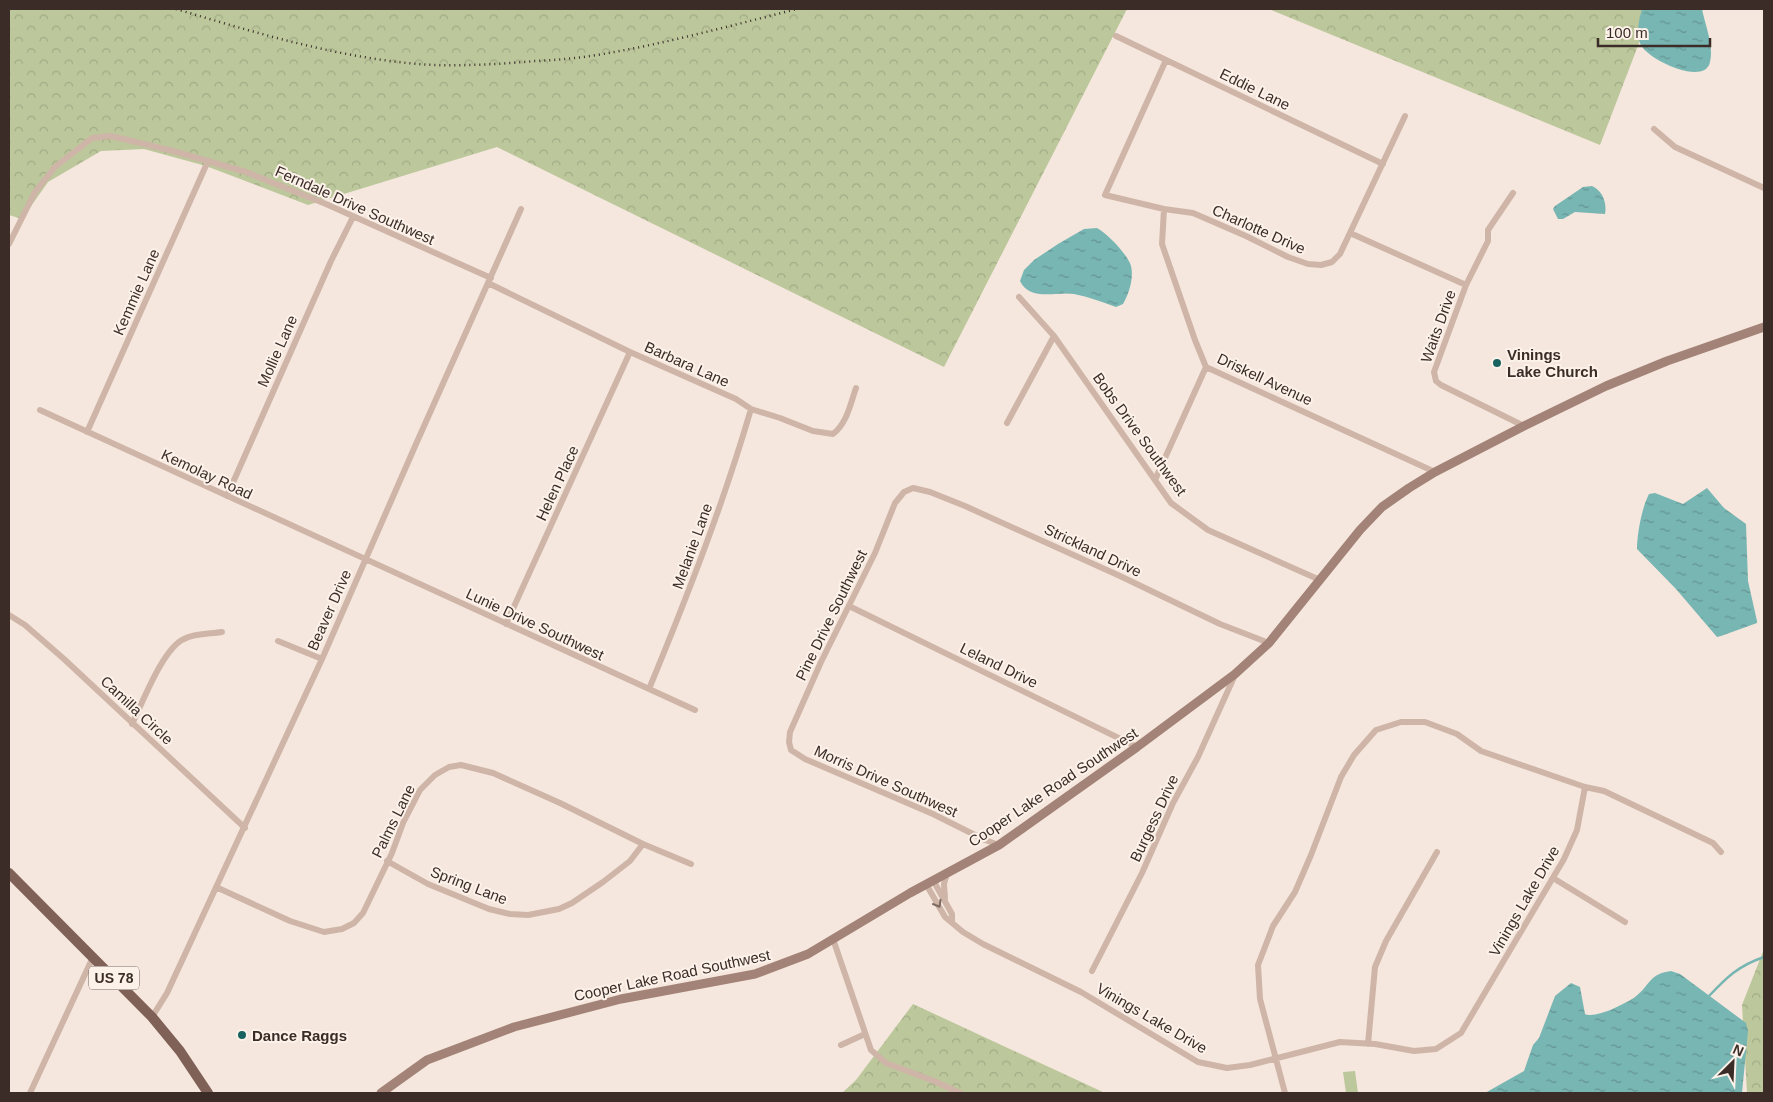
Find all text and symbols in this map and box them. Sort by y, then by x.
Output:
scale bar [1598,15,1710,47]
text: 100 m [1606,24,1648,41]
street label: Eddie Lane [1217,65,1293,113]
street label: Ferndale Drive Southwest [273,162,438,248]
street label: Charlotte Drive [1210,201,1308,257]
street label: Kemmie Lane [109,246,163,338]
street label: Waits Drive [1417,287,1459,365]
street label: Mollie Lane [254,312,300,390]
street label: Barbara Lane [642,338,732,390]
place label: Vinings Lake Church [1507,346,1598,380]
street label: Driskell Avenue [1215,350,1315,408]
marker: Vinings Lake Church [1491,357,1503,369]
street label: Bobs Drive Southwest [1090,369,1191,499]
street label: Helen Place [532,443,582,523]
street label: Kemolay Road [159,446,255,502]
street label: Melanie Lane [669,501,715,591]
street label: Strickland Drive [1042,520,1144,580]
street label: Pine Drive Southwest [792,546,870,683]
street label: Beaver Drive [304,567,354,653]
street label: Lunie Drive Southwest [463,585,607,664]
street label: Leland Drive [957,639,1041,691]
street label: Camilla Circle [97,672,177,748]
street label: Cooper Lake Road Southwest [965,724,1141,850]
street label: Morris Drive Southwest [812,742,961,821]
street label: Burgess Drive [1126,772,1182,864]
street label: Palms Lane [368,782,418,860]
street label: Vinings Lake Drive [1485,843,1563,959]
street label: Spring Lane [428,863,510,907]
one-way arrow [931,899,941,908]
street label: Cooper Lake Road Southwest [572,946,772,1004]
road number: US 78 [89,966,139,990]
street label: Vinings Lake Drive [1094,979,1210,1057]
place label: Dance Raggs [252,1027,347,1044]
marker: Dance Raggs [236,1029,248,1041]
north arrow [1708,1037,1758,1087]
text: N [1730,1041,1746,1059]

